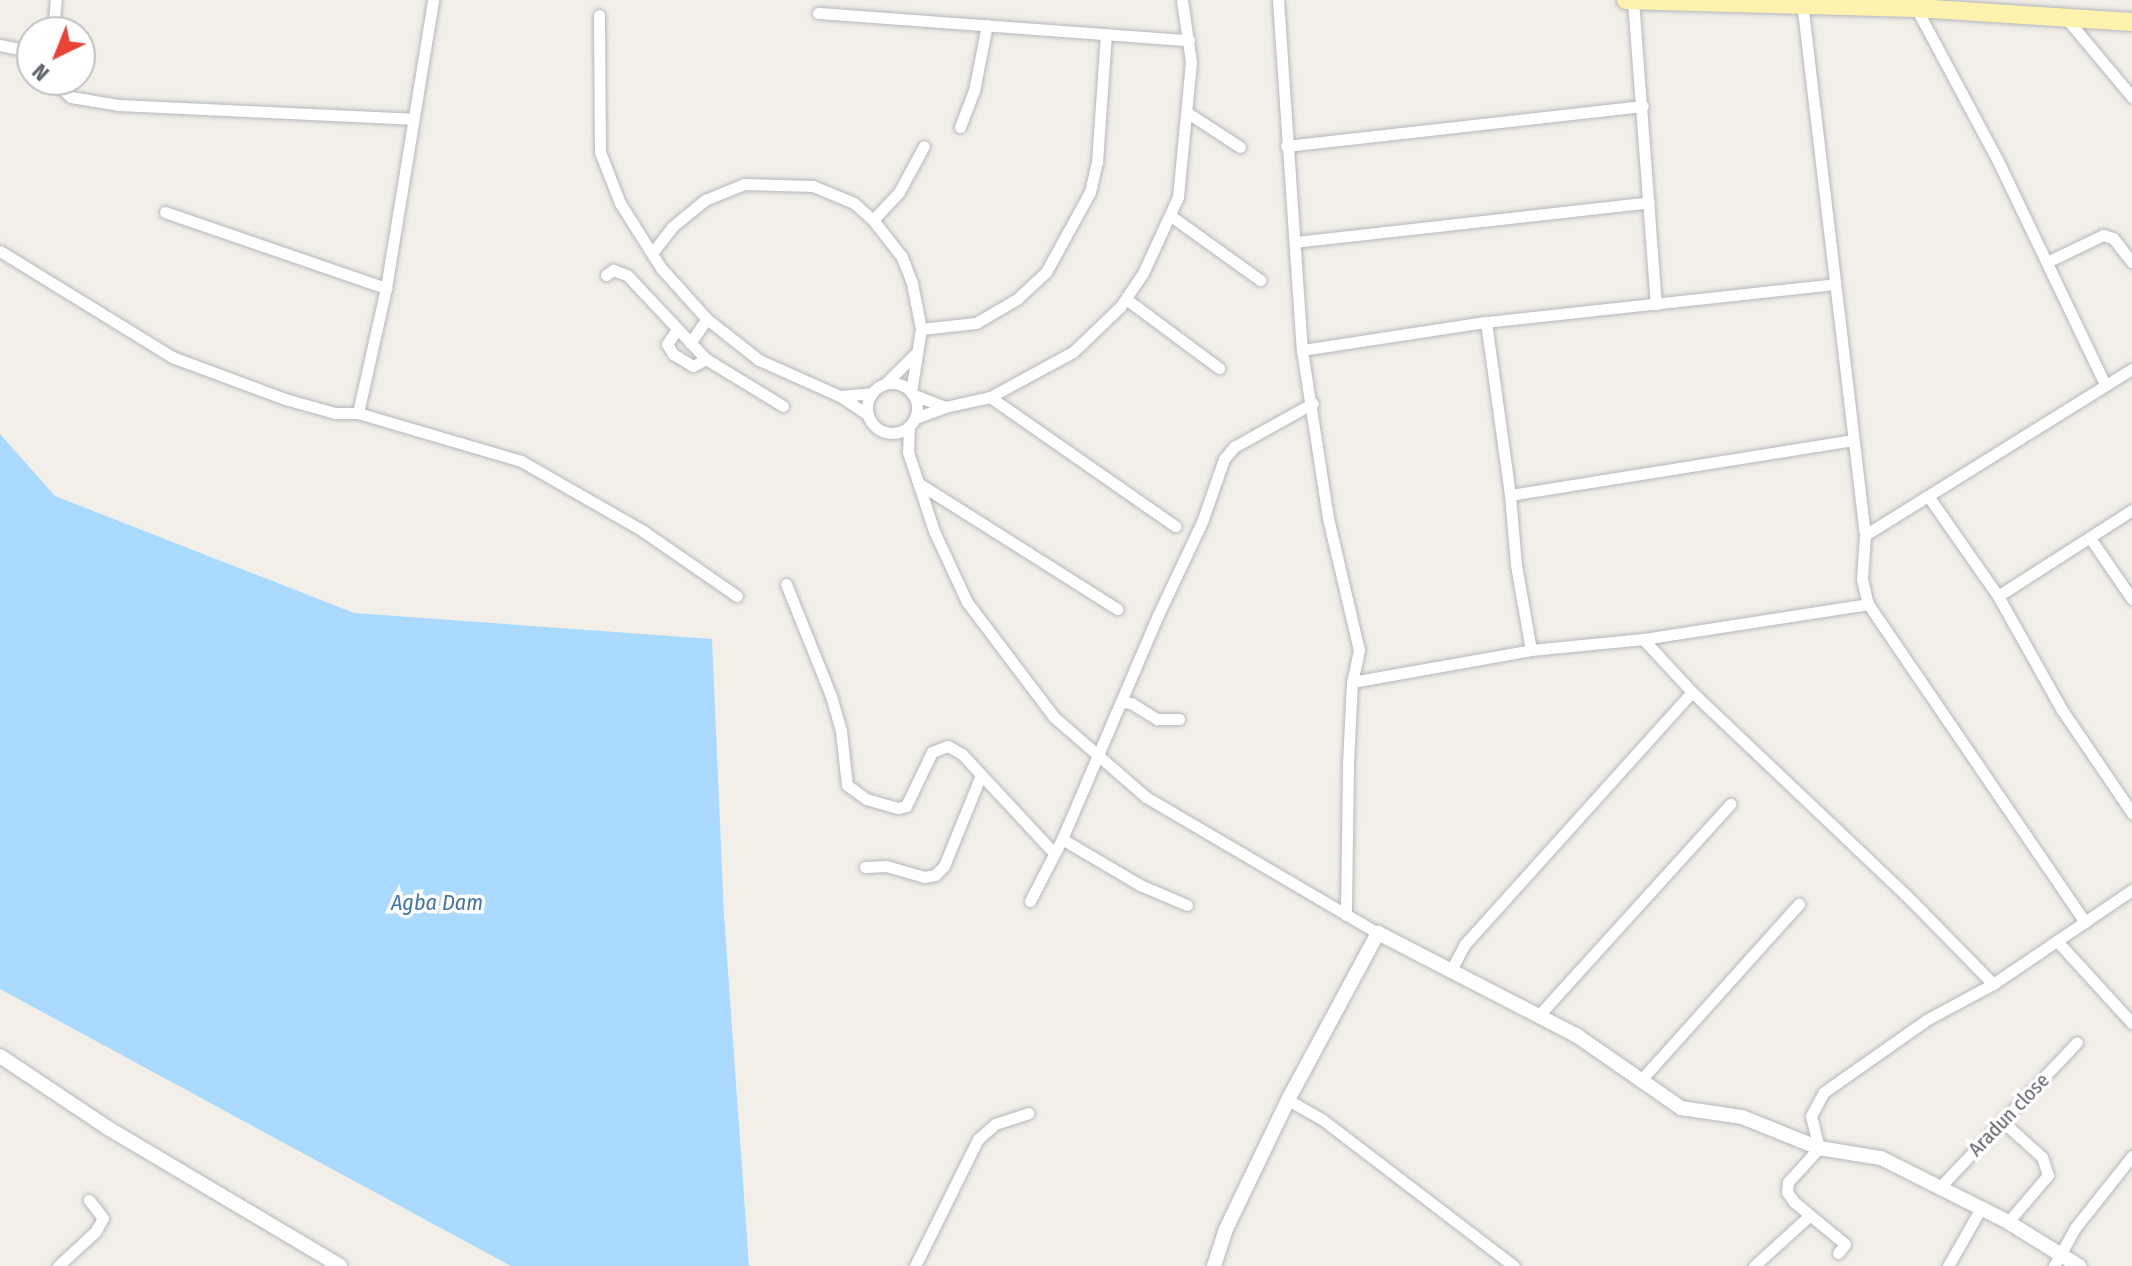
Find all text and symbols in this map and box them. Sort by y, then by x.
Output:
north arrow [16,16,96,96]
text: N [27,58,55,87]
water label: Agba Dam [391,890,483,916]
street label: Aradun close [1964,1069,2054,1161]

